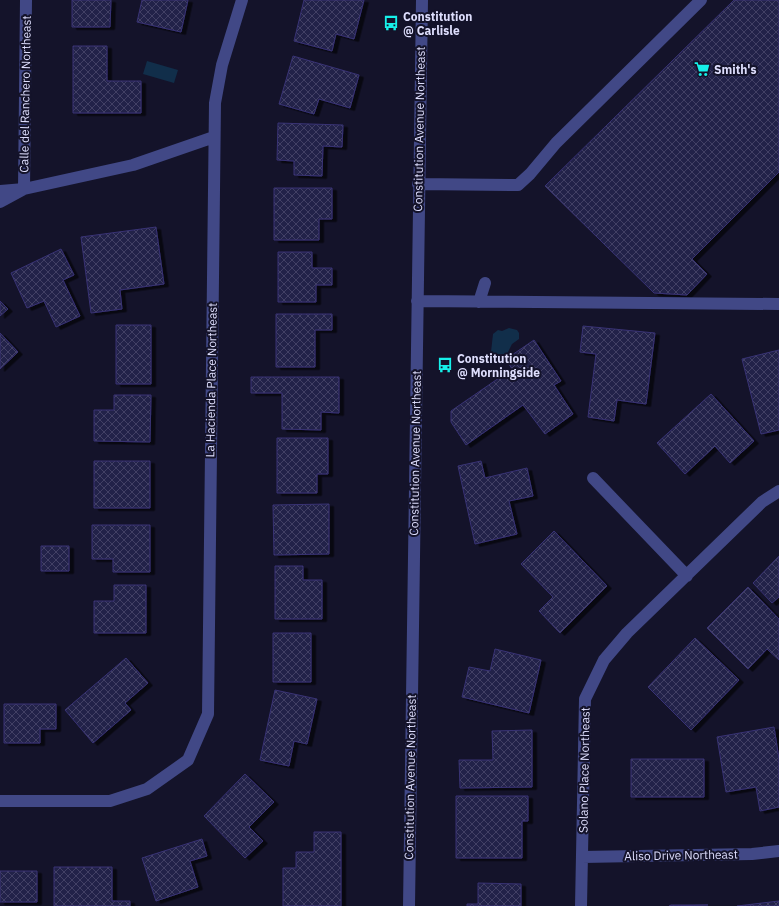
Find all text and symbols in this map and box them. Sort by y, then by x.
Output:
place label: Constitution @ Carlisle [403,9,472,38]
bus stop icon: Constitution @ Carlisle [382,14,400,32]
street label: Calle del Ranchero Northeast [16,15,34,173]
street label: Constitution Avenue Northeast [410,46,428,212]
supermarket icon: Smith's [693,60,711,78]
place label: Smith's [714,62,756,77]
street label: La Hacienda Place Northeast [202,302,220,458]
place label: Constitution @ Morningside [457,351,540,380]
bus stop icon: Constitution @ Morningside [436,356,454,374]
street label: Constitution Avenue Northeast [406,370,424,536]
street label: Constitution Avenue Northeast [401,694,419,860]
street label: Solano Place Northeast [575,707,593,833]
street label: Aliso Drive Northeast [624,847,738,863]

